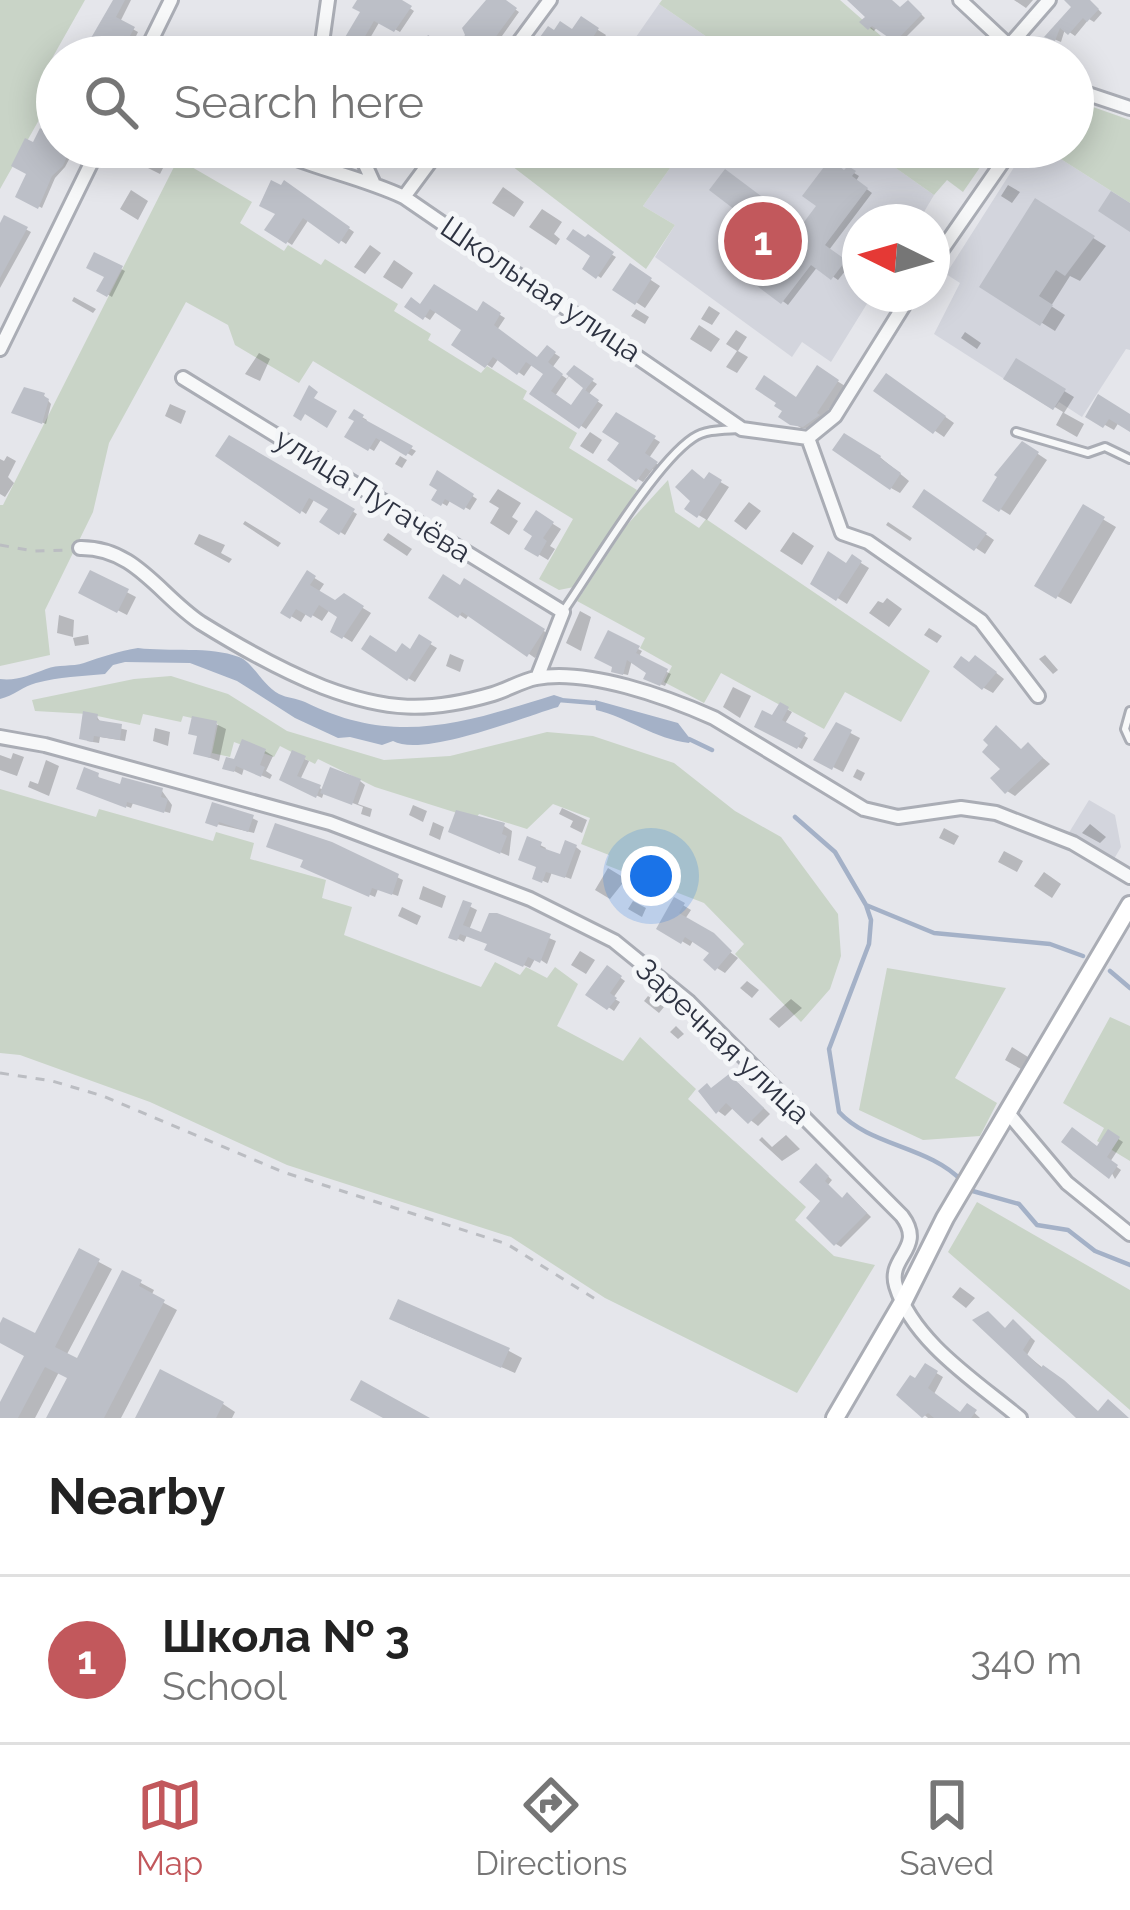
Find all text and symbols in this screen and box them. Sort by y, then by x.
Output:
search box [36,36,1094,168]
icon: search [78,69,144,135]
text: Search here [174,76,424,129]
pin: 1 [724,196,802,286]
north arrow [842,204,950,312]
street label: Школьная улица [434,209,648,369]
street label: улица Пугачёва [269,421,477,569]
your location [621,846,681,906]
street label: Заречная улица [629,951,817,1131]
text: Nearby [48,1466,225,1526]
text: Школа № 3 [162,1610,410,1663]
text: 1 [77,1637,97,1683]
text: 340 m [970,1637,1082,1683]
text: School [162,1663,287,1709]
tab: Map [136,1772,203,1883]
tab: Directions [475,1772,628,1883]
tab: Saved [900,1772,994,1883]

